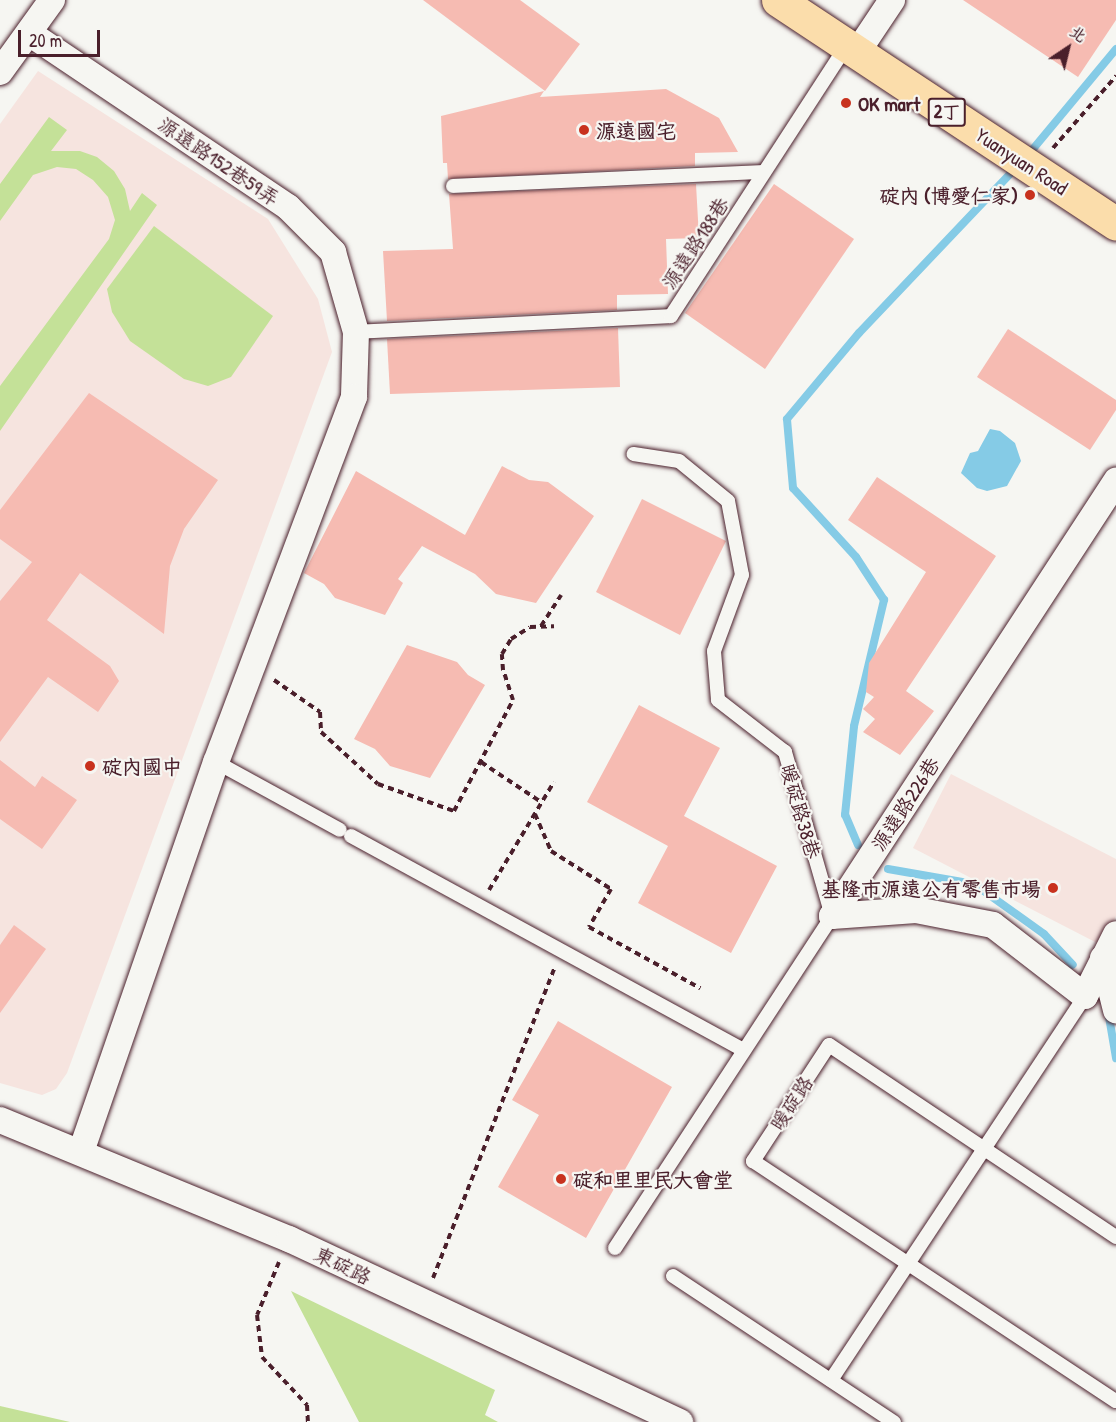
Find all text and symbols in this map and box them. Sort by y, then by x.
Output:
scale bar [21,18,104,56]
north arrow [1038,18,1098,78]
text: 北 [1065,20,1091,47]
text: 20 m [29,28,62,53]
place label: OK mart [858,91,920,115]
marker: OK mart [839,96,853,110]
road number: 2丁 [928,97,966,127]
street label: 源遠路152巷59弄 [154,112,284,210]
place label: 源遠國宅 [596,118,676,142]
street label: Yuanyuan Road [972,122,1072,200]
marker: 源遠國宅 [577,123,591,137]
place label: 碇內 (博愛仁家) [879,183,1018,207]
marker: 碇內 (博愛仁家) [1023,188,1037,202]
street label: 源遠路188巷 [656,193,734,293]
street label: 源遠路226巷 [866,753,944,855]
place label: 碇內國中 [102,754,182,778]
marker: 碇內國中 [83,759,97,773]
street label: 暖碇路38巷 [776,761,826,861]
place label: 基隆市源遠公有零售市場 [821,876,1041,900]
marker: 基隆市源遠公有零售市場 [1046,881,1060,895]
street label: 暖碇路 [765,1071,817,1135]
place label: 碇和里里民大會堂 [573,1167,733,1191]
marker: 碇和里里民大會堂 [554,1172,568,1186]
street label: 東碇路 [311,1241,375,1289]

